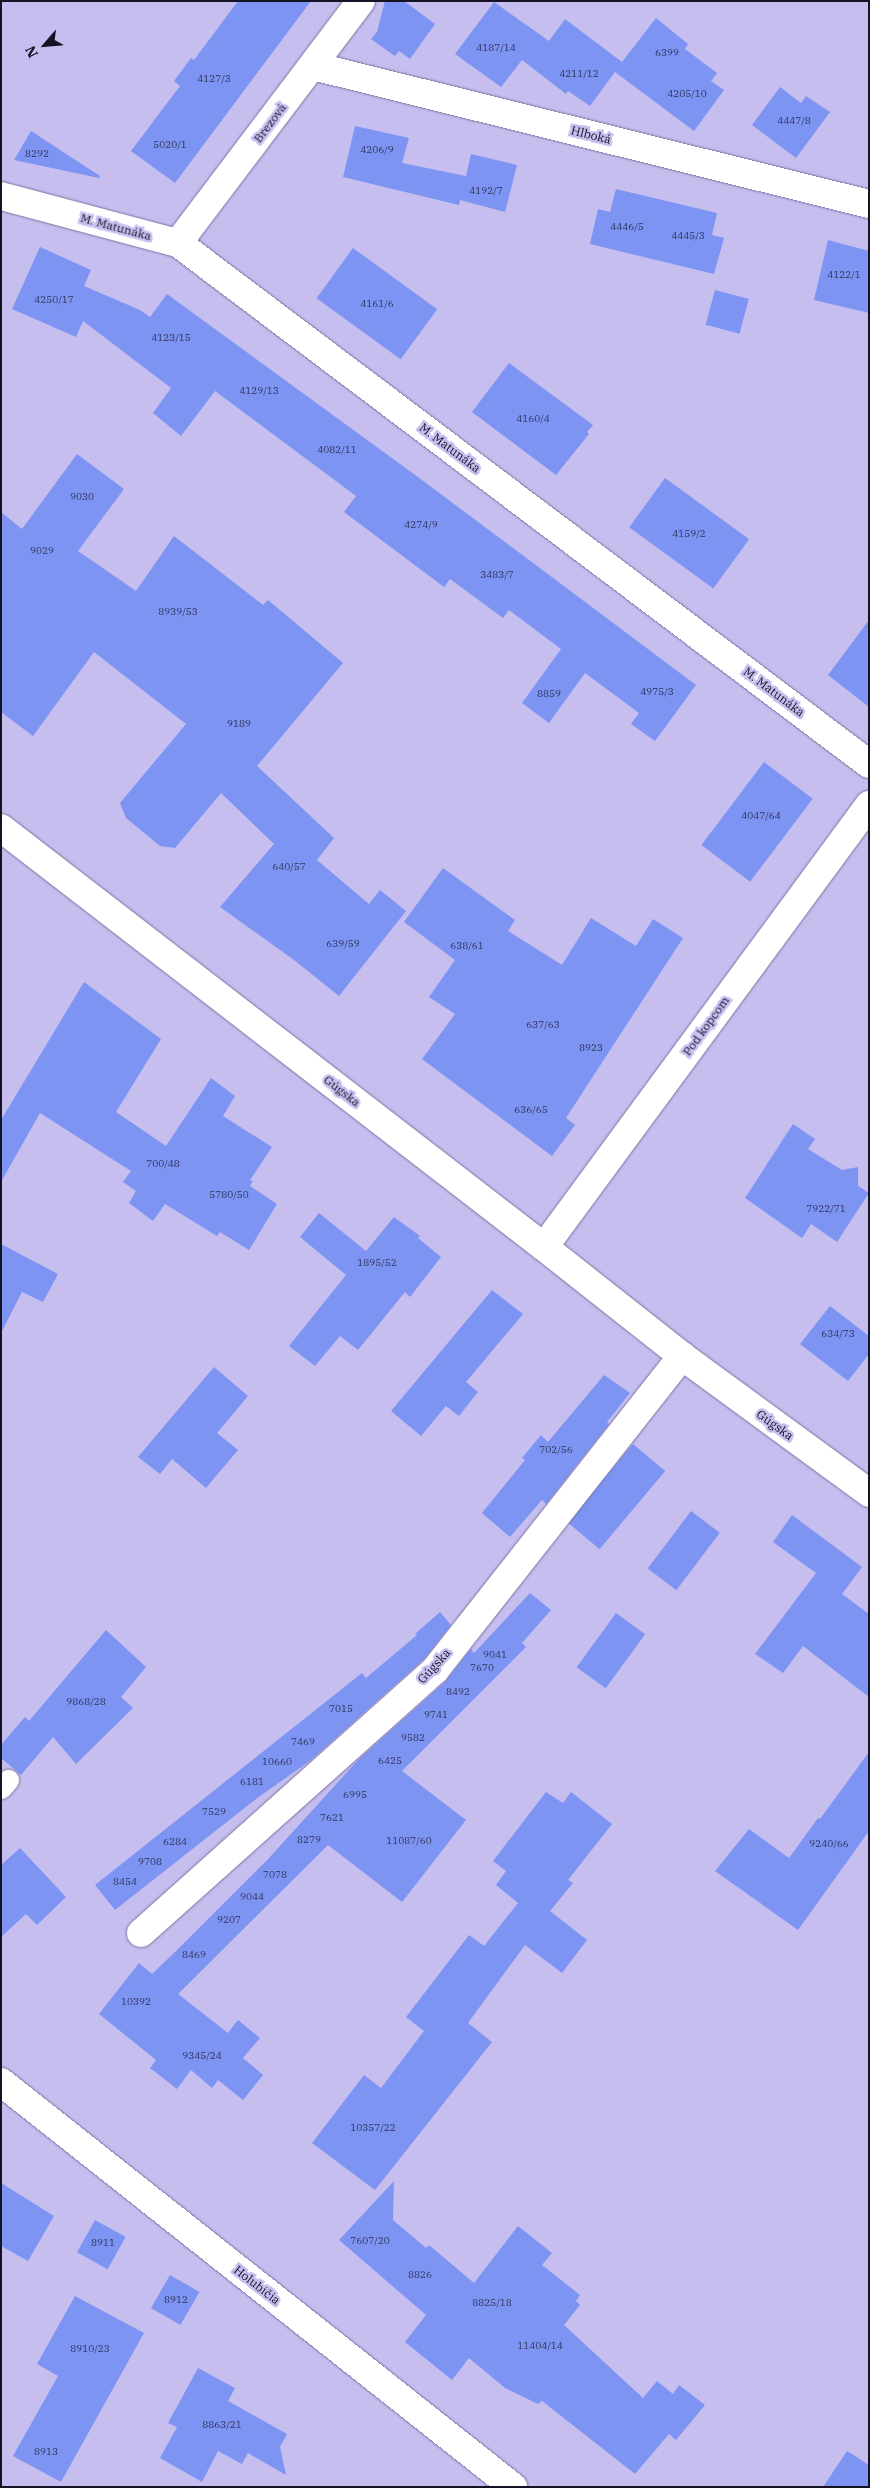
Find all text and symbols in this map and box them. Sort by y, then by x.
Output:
north arrow [20,20,70,70]
house number: 4187/14 [476,42,516,54]
text: N [21,43,42,61]
house number: 6399 [655,47,679,59]
house number: 4211/12 [559,68,599,80]
house number: 4127/3 [197,73,231,85]
house number: 4205/10 [667,88,707,100]
street label: Brezová [251,101,289,145]
house number: 4447/8 [777,115,811,127]
street label: Hlboká [570,123,612,147]
house number: 5020/1 [153,139,187,151]
house number: 4206/9 [360,144,394,156]
house number: 8292 [25,148,49,160]
house number: 4192/7 [469,185,503,197]
street label: M. Matunáka [79,211,153,243]
house number: 4446/5 [610,221,644,233]
house number: 4445/3 [671,230,705,242]
house number: 4122/1 [827,269,861,281]
house number: 4250/17 [34,294,74,306]
house number: 4161/6 [360,298,394,310]
house number: 4123/15 [151,332,191,344]
house number: 4129/13 [239,385,279,397]
house number: 4160/4 [516,413,550,425]
street label: M. Matunáka [417,420,483,476]
house number: 4082/11 [317,444,357,456]
house number: 9030 [70,491,94,503]
house number: 4274/9 [404,519,438,531]
house number: 4159/2 [672,528,706,540]
house number: 9029 [30,545,54,557]
house number: 3483/7 [480,569,514,581]
house number: 8939/53 [158,606,198,618]
street label: M. Matunáka [741,664,807,720]
house number: 4975/3 [640,686,674,698]
house number: 8859 [537,688,561,700]
house number: 9189 [227,718,251,730]
house number: 4047/64 [741,810,781,822]
house number: 640/57 [272,861,306,873]
house number: 639/59 [326,938,360,950]
house number: 638/61 [450,940,484,952]
street label: Pod kopcom [680,994,732,1058]
house number: 637/63 [526,1019,560,1031]
house number: 8923 [579,1042,603,1054]
street label: Gúgska [321,1072,363,1110]
house number: 636/65 [514,1104,548,1116]
house number: 700/48 [146,1158,180,1170]
house number: 5780/50 [209,1189,249,1201]
house number: 7922/71 [806,1203,846,1215]
house number: 1895/52 [357,1257,397,1269]
house number: 634/73 [821,1328,855,1340]
street label: Gúgska [754,1407,796,1443]
house number: 702/56 [539,1444,573,1456]
street label: Gúgska [415,1646,453,1686]
house number: 9041 [483,1649,507,1661]
house number: 7670 [470,1662,494,1674]
house number: 8492 [446,1686,470,1698]
house number: 9868/28 [66,1696,106,1708]
house number: 7015 [329,1703,353,1715]
house number: 9741 [424,1709,448,1721]
house number: 9582 [401,1732,425,1744]
house number: 7469 [291,1736,315,1748]
house number: 6425 [378,1755,402,1767]
house number: 10660 [262,1756,292,1768]
house number: 6181 [240,1776,264,1788]
house number: 6995 [343,1789,367,1801]
house number: 7529 [202,1806,226,1818]
house number: 7621 [320,1812,344,1824]
house number: 8279 [297,1834,321,1846]
house number: 11087/60 [386,1835,432,1847]
house number: 6284 [163,1836,187,1848]
house number: 9240/66 [809,1838,849,1850]
house number: 9708 [138,1856,162,1868]
house number: 7078 [263,1869,287,1881]
house number: 8454 [113,1876,137,1888]
house number: 9044 [240,1891,264,1903]
house number: 9207 [217,1914,241,1926]
house number: 8469 [182,1949,206,1961]
house number: 10392 [121,1996,151,2008]
house number: 9345/24 [182,2050,222,2062]
house number: 10357/22 [350,2122,396,2134]
house number: 7607/20 [350,2235,390,2247]
house number: 8911 [91,2237,115,2249]
street label: Holubičia [231,2262,283,2308]
house number: 8826 [408,2269,432,2281]
house number: 8912 [164,2294,188,2306]
house number: 8825/18 [472,2297,512,2309]
house number: 11404/14 [517,2340,563,2352]
house number: 8910/23 [70,2343,110,2355]
house number: 8863/21 [202,2419,242,2431]
house number: 8913 [34,2446,58,2458]

